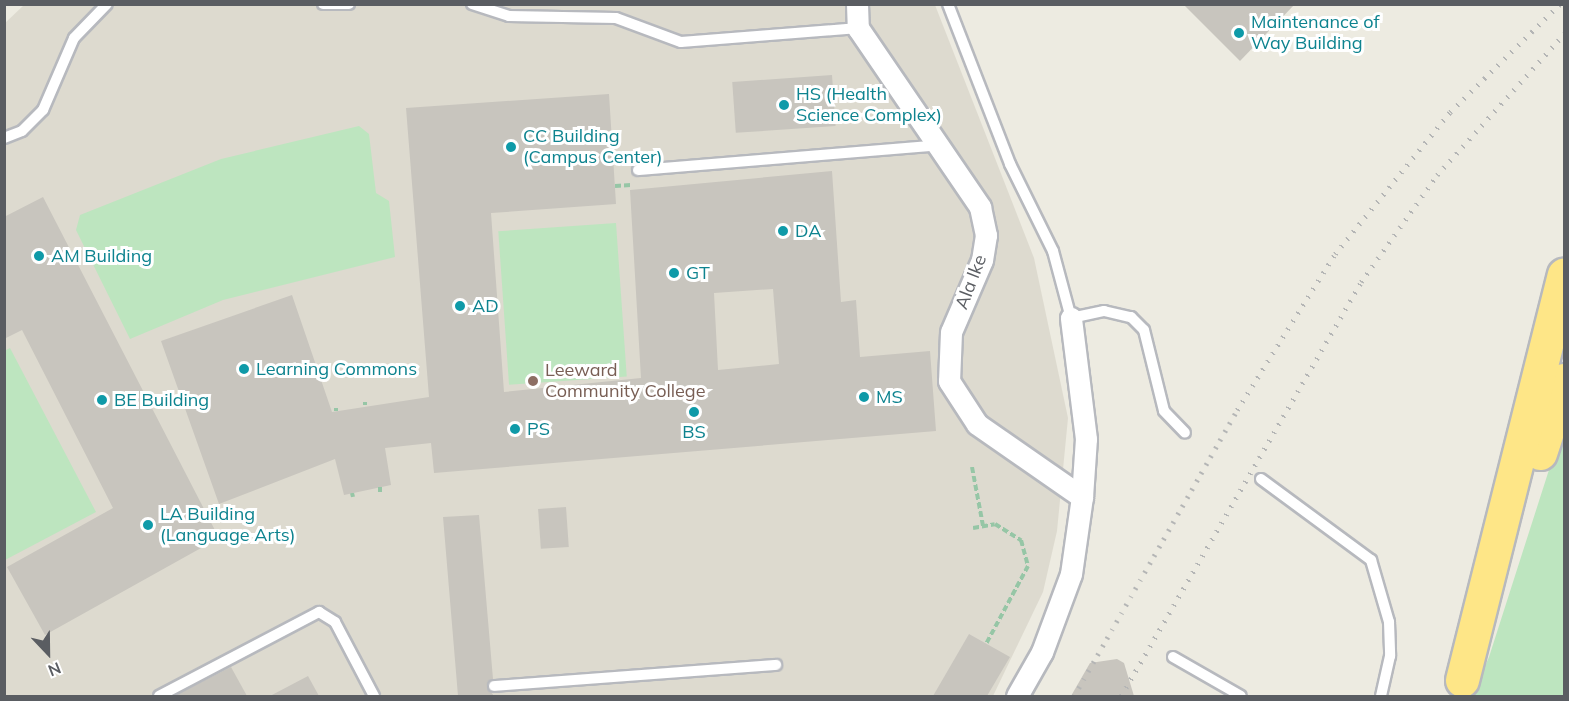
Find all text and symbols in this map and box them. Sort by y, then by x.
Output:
place label: Maintenance of Way Building [1251,12,1379,54]
marker: Maintenance of Way Building [1232,26,1246,40]
place label: HS (Health Science Complex) [796,84,942,127]
marker: HS (Health Science Complex) [777,98,791,112]
place label: CC Building (Campus Center) [523,126,663,168]
marker: CC Building (Campus Center) [504,140,518,154]
place label: DA [795,220,821,242]
marker: DA [776,224,790,238]
place label: AM Building [51,245,152,267]
marker: AM Building [32,249,46,263]
street label: Ala Ike [951,252,991,312]
place label: GT [686,262,710,284]
marker: GT [667,266,681,280]
place label: AD [472,295,499,317]
marker: AD [453,299,467,313]
place label: Learning Commons [256,358,417,380]
place label: Leeward Community College [545,360,705,403]
marker: Learning Commons [237,362,251,376]
marker: Leeward Community College [526,374,540,388]
place label: MS [876,386,903,408]
place label: BE Building [114,389,209,411]
marker: MS [857,390,871,404]
marker: BE Building [95,393,109,407]
marker: BS [687,405,701,419]
place label: PS [527,418,550,440]
place label: BS [682,421,706,443]
marker: PS [508,422,522,436]
place label: LA Building (Language Arts) [160,504,295,546]
marker: LA Building (Language Arts) [141,518,155,532]
north arrow [18,623,78,683]
text: N [45,658,64,681]

